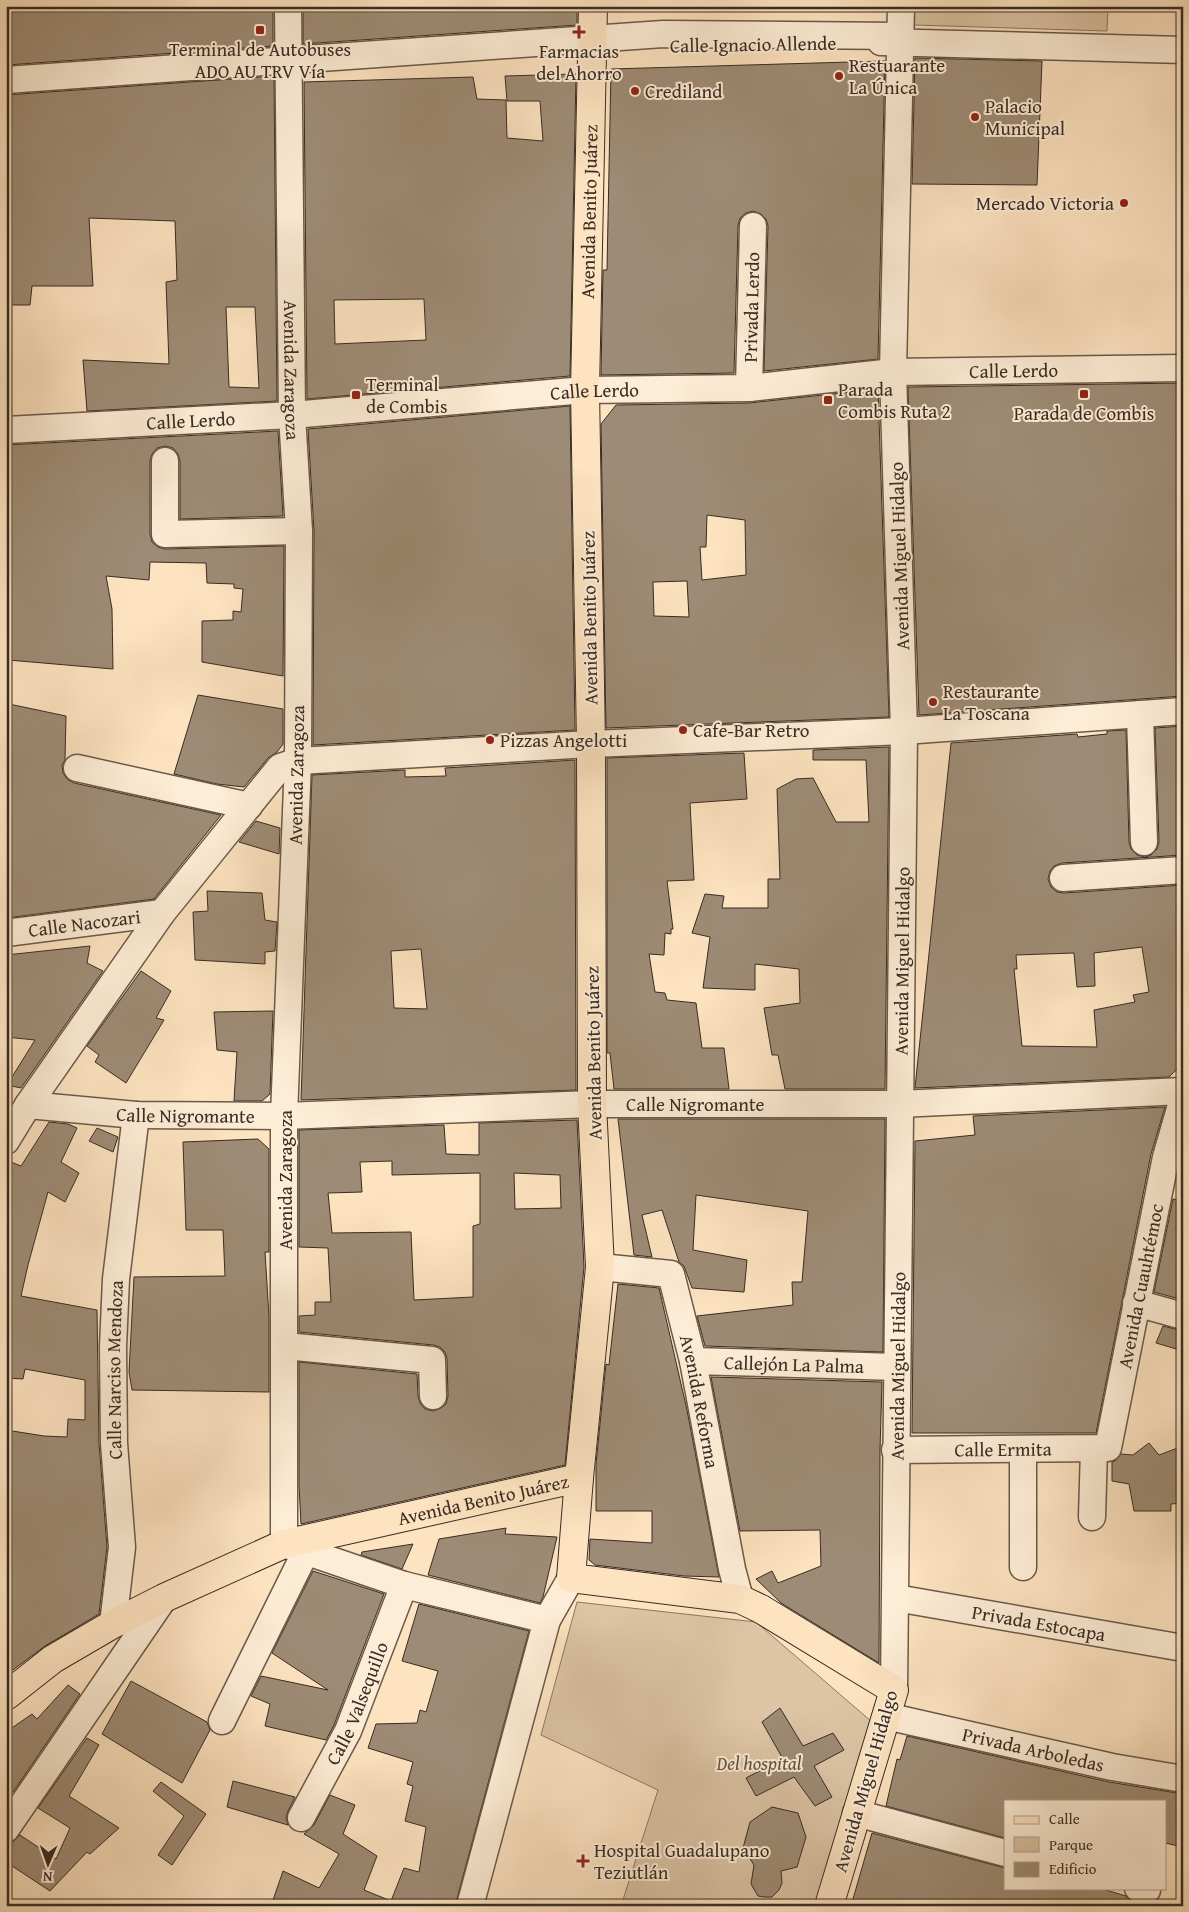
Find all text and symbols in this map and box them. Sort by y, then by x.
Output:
marker: Terminal de Autobuses ADO AU TRV Vía [254,24,266,36]
marker: Farmacias del Ahorro [573,26,585,38]
street label: Calle Ignacio Allende [670,29,837,59]
place label: Terminal de Autobuses ADO AU TRV Vía [169,35,351,85]
place label: Farmacias del Ahorro [536,37,622,87]
place label: Restuarante La Única [849,51,945,101]
marker: Restuarante La Única [833,70,845,82]
place label: Crediland [645,77,723,105]
marker: Crediland [629,85,641,97]
place label: Palacio Municipal [985,92,1065,142]
marker: Palacio Municipal [969,111,981,123]
street label: Avenida Benito Juárez [573,124,605,299]
place label: Mercado Victoria [976,189,1114,217]
marker: Mercado Victoria [1118,197,1130,209]
street label: Privada Lerdo [736,251,766,363]
street label: Avenida Zaragoza [277,300,307,441]
street label: Calle Lerdo [969,356,1058,385]
place label: Terminal de Combis [366,370,448,420]
street label: Calle Lerdo [549,375,639,407]
place label: Parada Combis Ruta 2 [838,375,951,425]
marker: Parada de Combis [1078,388,1090,400]
marker: Terminal de Combis [350,389,362,401]
marker: Parada Combis Ruta 2 [822,394,834,406]
place label: Parada de Combis [1014,399,1154,427]
street label: Calle Lerdo [146,404,236,437]
street label: Avenida Miguel Hidalgo [882,461,916,651]
street label: Avenida Benito Juárez [573,531,605,705]
place label: Restaurante La Toscana [943,677,1039,727]
marker: Restaurante La Toscana [927,696,939,708]
street label: Avenida Zaragoza [281,705,311,845]
place label: Cafe-Bar Retro [693,716,809,744]
marker: Cafe-Bar Retro [677,724,689,736]
place label: Pizzas Angelotti [500,726,627,754]
marker: Pizzas Angelotti [484,734,496,746]
street label: Avenida Miguel Hidalgo [887,867,917,1055]
street label: Calle Nacozari [26,902,142,944]
street label: Avenida Benito Juárez [577,966,609,1140]
street label: Calle Nigromante [626,1090,765,1118]
street label: Calle Nigromante [115,1099,255,1130]
street label: Avenida Zaragoza [271,1110,299,1250]
street label: Avenida Cuauhtémoc [1110,1201,1170,1371]
street label: Avenida Miguel Hidalgo [882,1272,912,1460]
street label: Calle Narciso Mendoza [99,1279,130,1461]
street label: Avenida Reforma [673,1331,727,1471]
street label: Callejón La Palma [724,1348,864,1380]
street label: Calle Ermita [954,1435,1052,1463]
street label: Avenida Benito Juárez [395,1467,571,1532]
street label: Privada Estocapa [970,1598,1108,1648]
street label: Calle Valsequillo [318,1638,395,1770]
street label: Avenida Miguel Hidalgo [826,1687,904,1875]
street label: Privada Arboledas [960,1720,1107,1779]
park label: Del hospital [716,1749,802,1777]
legend [1004,1800,1166,1890]
text: Calle [1049,1808,1080,1829]
text: Parque [1049,1834,1093,1855]
place label: Hospital Guadalupano Teziutlán [594,1836,769,1886]
north arrow [22,1840,72,1890]
marker: Hospital Guadalupano Teziutlán [576,1854,590,1868]
text: Edificio [1049,1858,1097,1879]
text: N [42,1867,53,1887]

